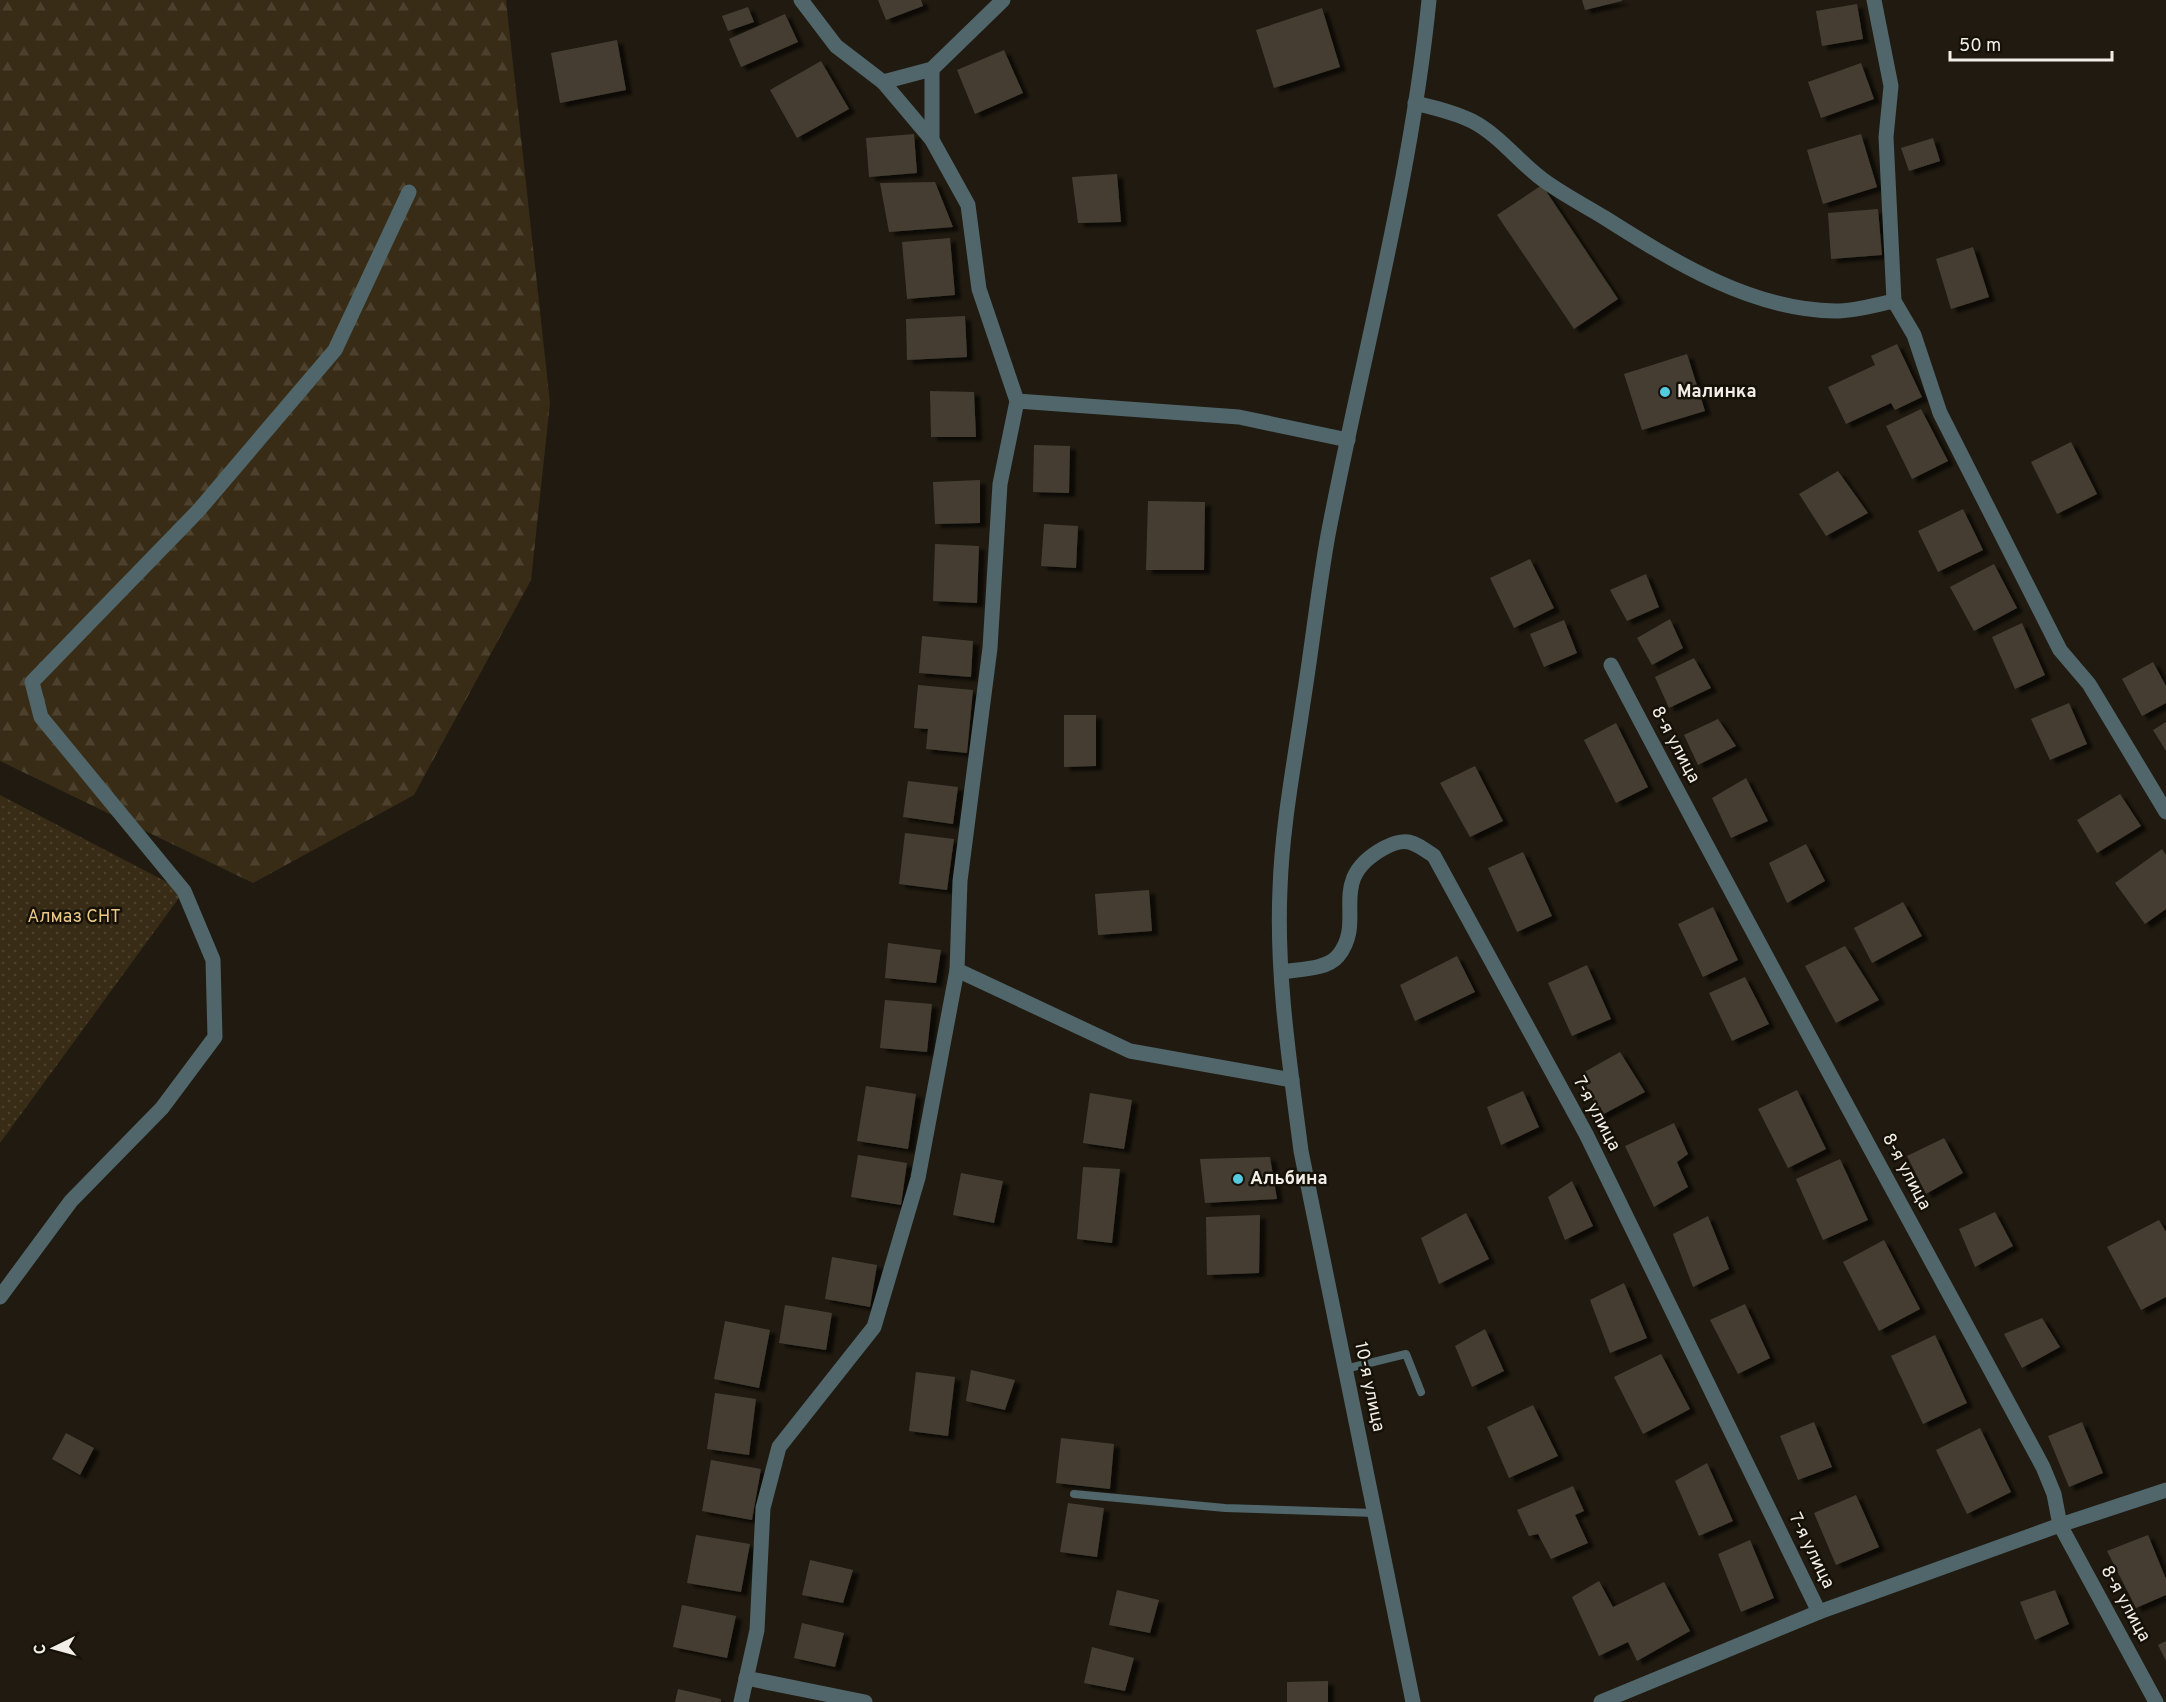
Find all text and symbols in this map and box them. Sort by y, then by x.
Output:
scale bar [1950,24,2112,62]
text: 50 m [1959,35,2001,58]
place label: Малинка [1677,381,1756,404]
marker: Малинка [1658,385,1672,399]
street label: 8-я улица [1645,703,1705,787]
park label: Алмаз СНТ [27,906,121,929]
street label: 7-я улица [1567,1073,1625,1155]
street label: 8-я улица [1876,1130,1936,1214]
place label: Альбина [1250,1168,1328,1191]
marker: Альбина [1231,1172,1245,1186]
street label: 10-я улица [1348,1340,1390,1434]
street label: 7-я улица [1783,1509,1839,1593]
street label: 8-я улица [2095,1562,2155,1646]
north arrow [24,1618,84,1678]
text: С [31,1643,51,1655]

